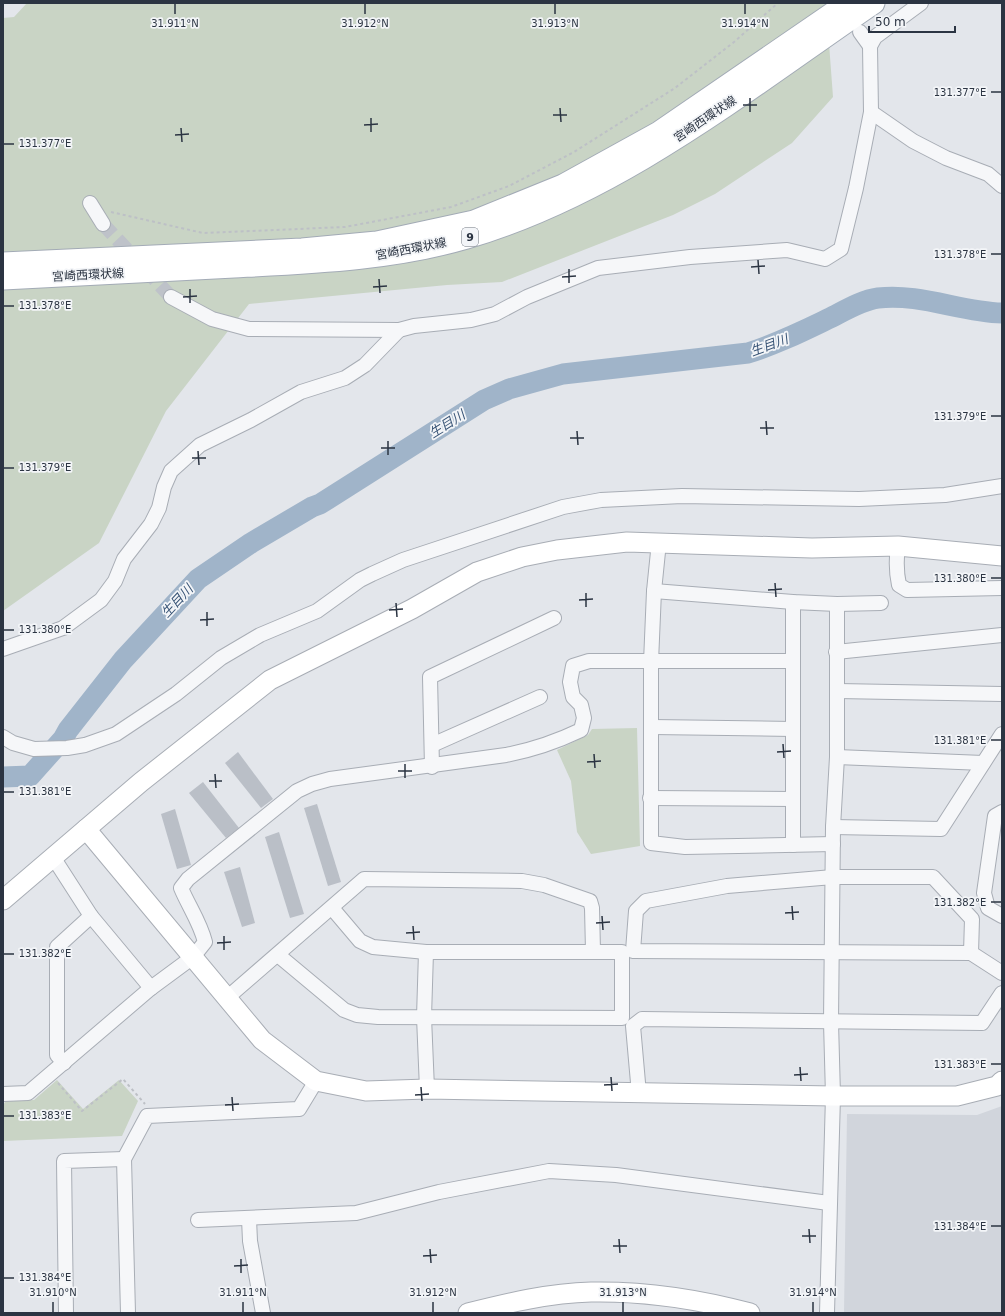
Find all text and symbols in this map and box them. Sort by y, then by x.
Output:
scale bar [869,8,955,34]
text: 50 m [875,15,906,29]
text: 31.911°N [151,18,199,29]
text: 31.912°N [341,18,389,29]
text: 31.913°N [531,18,579,29]
text: 31.914°N [721,18,769,29]
text: 131.377°E [934,87,986,98]
street label: 宮崎西環状線 [671,93,739,145]
text: 131.377°E [19,138,71,149]
road number: 9 [462,228,478,246]
street label: 宮崎西環状線 [374,235,448,263]
text: 131.378°E [934,249,986,260]
street label: 宮崎西環状線 [52,266,124,284]
text: 131.378°E [19,300,71,311]
water label: 生目川 [748,331,792,359]
water label: 生目川 [426,406,469,441]
text: 131.379°E [934,411,986,422]
text: 131.379°E [19,462,71,473]
text: 131.380°E [934,573,986,584]
water label: 生目川 [158,580,197,620]
text: 131.380°E [19,624,71,635]
text: 131.381°E [934,735,986,746]
text: 131.381°E [19,786,71,797]
text: 131.382°E [934,897,986,908]
text: 131.382°E [19,948,71,959]
text: 131.383°E [934,1059,986,1070]
text: 131.383°E [19,1110,71,1121]
text: 131.384°E [934,1221,986,1232]
text: 131.384°E [19,1272,71,1283]
text: 31.910°N [29,1287,77,1298]
text: 31.911°N [219,1287,267,1298]
text: 31.912°N [409,1287,457,1298]
text: 31.913°N [599,1287,647,1298]
text: 31.914°N [789,1287,837,1298]

